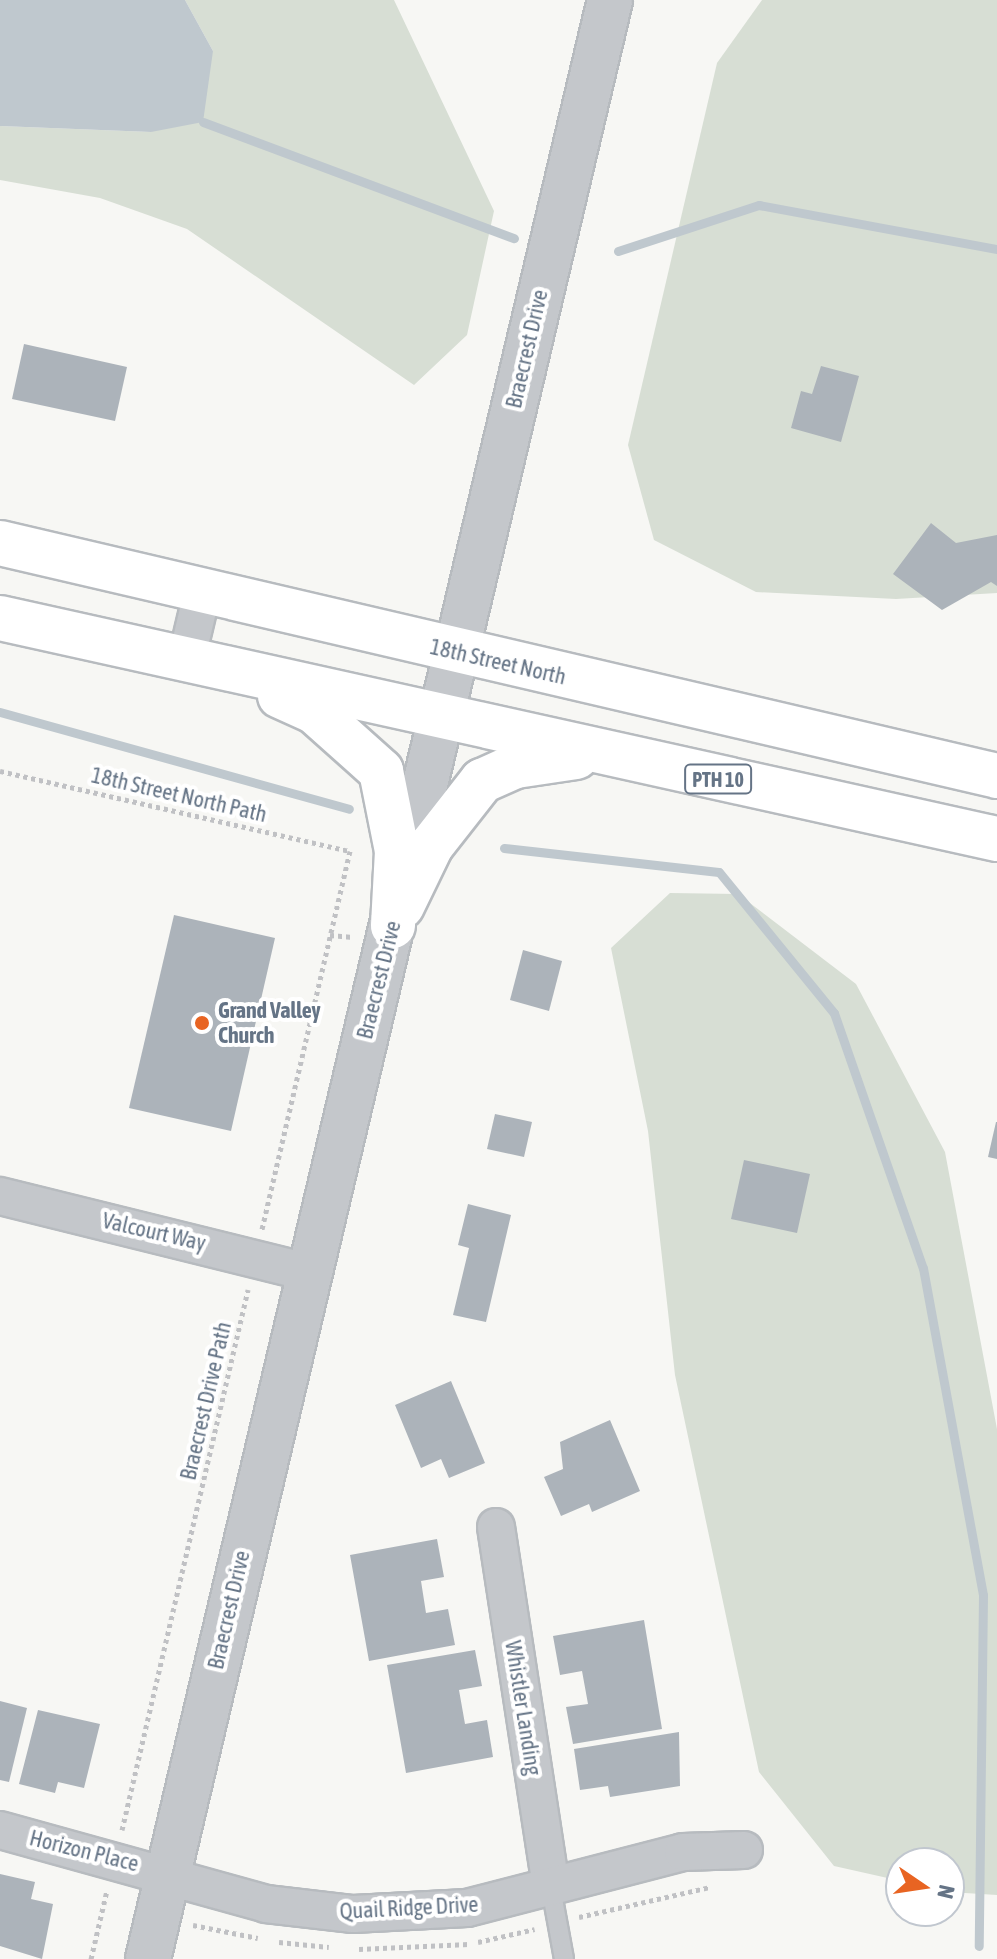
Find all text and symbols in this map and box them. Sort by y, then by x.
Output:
street label: Braecrest Drive [501,287,553,411]
street label: 18th Street North [428,634,568,690]
street label: 18th Street North Path [89,762,269,828]
road number: PTH 10 [684,763,752,795]
street label: Braecrest Drive [352,918,406,1042]
place label: Grand Valley Church [218,997,321,1048]
marker: Grand Valley Church [193,1014,211,1032]
street label: Valcourt Way [100,1207,208,1257]
street label: Braecrest Drive Path [175,1319,237,1483]
street label: Braecrest Drive [203,1548,255,1672]
street label: Whistler Landing [499,1639,547,1777]
street label: Horizon Place [27,1825,141,1877]
north arrow [885,1847,965,1927]
text: N [932,1883,961,1901]
street label: Quail Ridge Drive [339,1891,479,1925]

